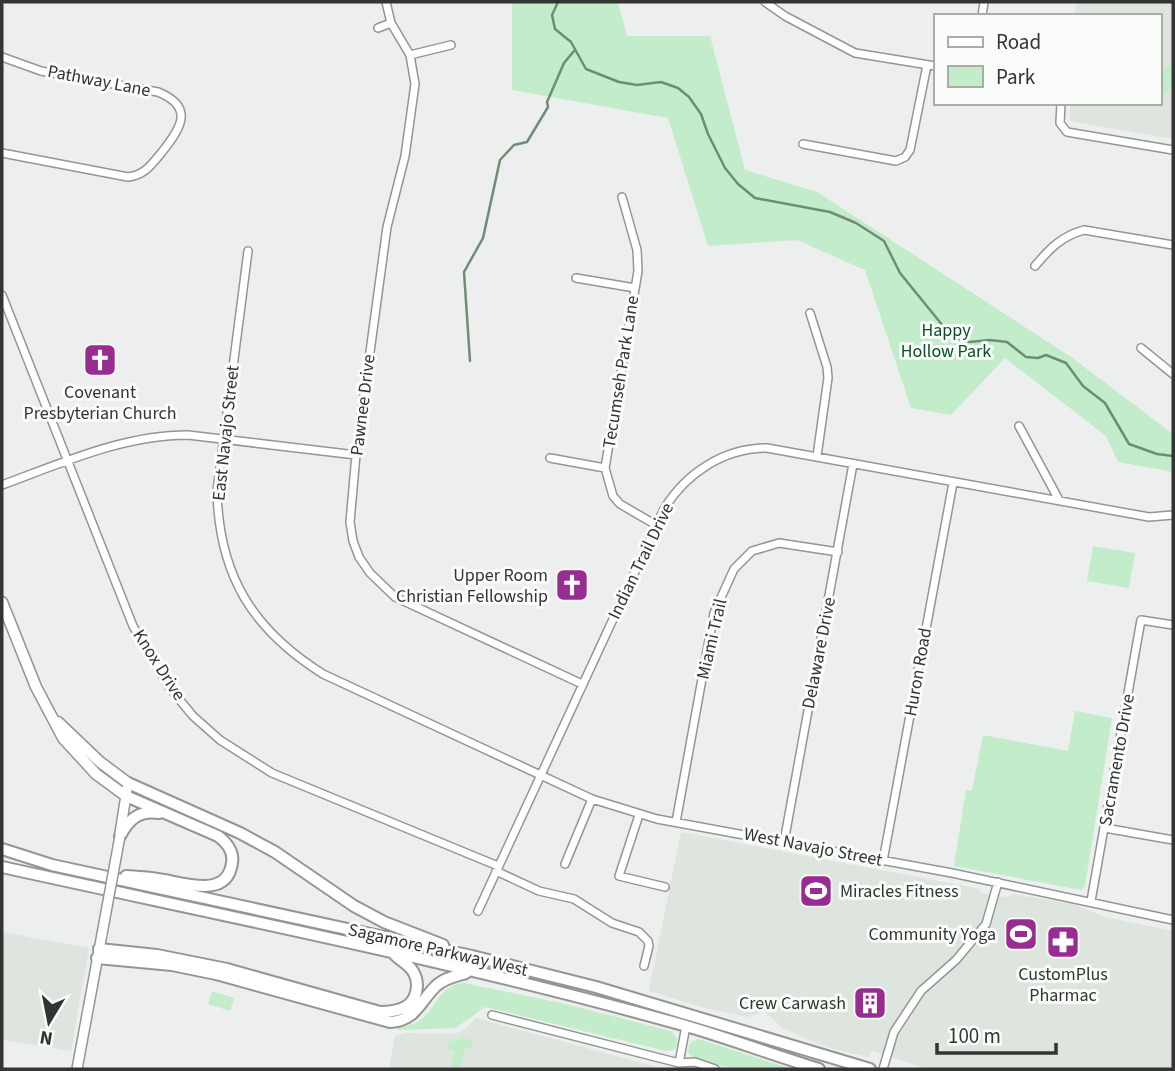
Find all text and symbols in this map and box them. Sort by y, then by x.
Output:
legend [934,14,1161,105]
text: Road [996,27,1041,57]
street label: Pathway Lane [45,59,153,103]
text: Park [996,62,1036,92]
street label: Tecumseh Park Lane [597,294,645,450]
park label: Happy Hollow Park [901,318,991,364]
church icon: Covenant Presbyterian Church [81,341,119,379]
street label: Pawnee Drive [344,353,382,457]
street label: East Navajo Street [206,364,246,502]
place label: Covenant Presbyterian Church [24,380,176,426]
street label: Indian Trail Drive [602,498,680,623]
place label: Upper Room Christian Fellowship [396,563,548,609]
church icon: Upper Room Christian Fellowship [553,566,591,604]
street label: Delaware Drive [796,595,842,711]
street label: Miami Trail [691,596,733,682]
street label: Knox Drive [127,624,191,706]
street label: Huron Road [898,626,938,718]
street label: Sacramento Drive [1093,692,1141,828]
street label: West Navajo Street [742,821,884,873]
sports icon: Miracles Fitness [797,872,835,910]
place label: Miracles Fitness [840,879,959,904]
sports icon: Community Yoga [1002,915,1040,953]
street label: Sagamore Parkway West [346,917,530,983]
place label: Community Yoga [869,922,996,947]
pharmacy icon: CustomPlus Pharmac [1044,923,1082,961]
place label: CustomPlus Pharmac [1018,962,1108,1008]
building icon: Crew Carwash [851,984,889,1022]
north arrow [14,987,84,1057]
place label: Crew Carwash [739,991,846,1016]
scale bar [937,1012,1056,1056]
text: 100 m [948,1021,1001,1051]
text: N [38,1023,55,1052]

